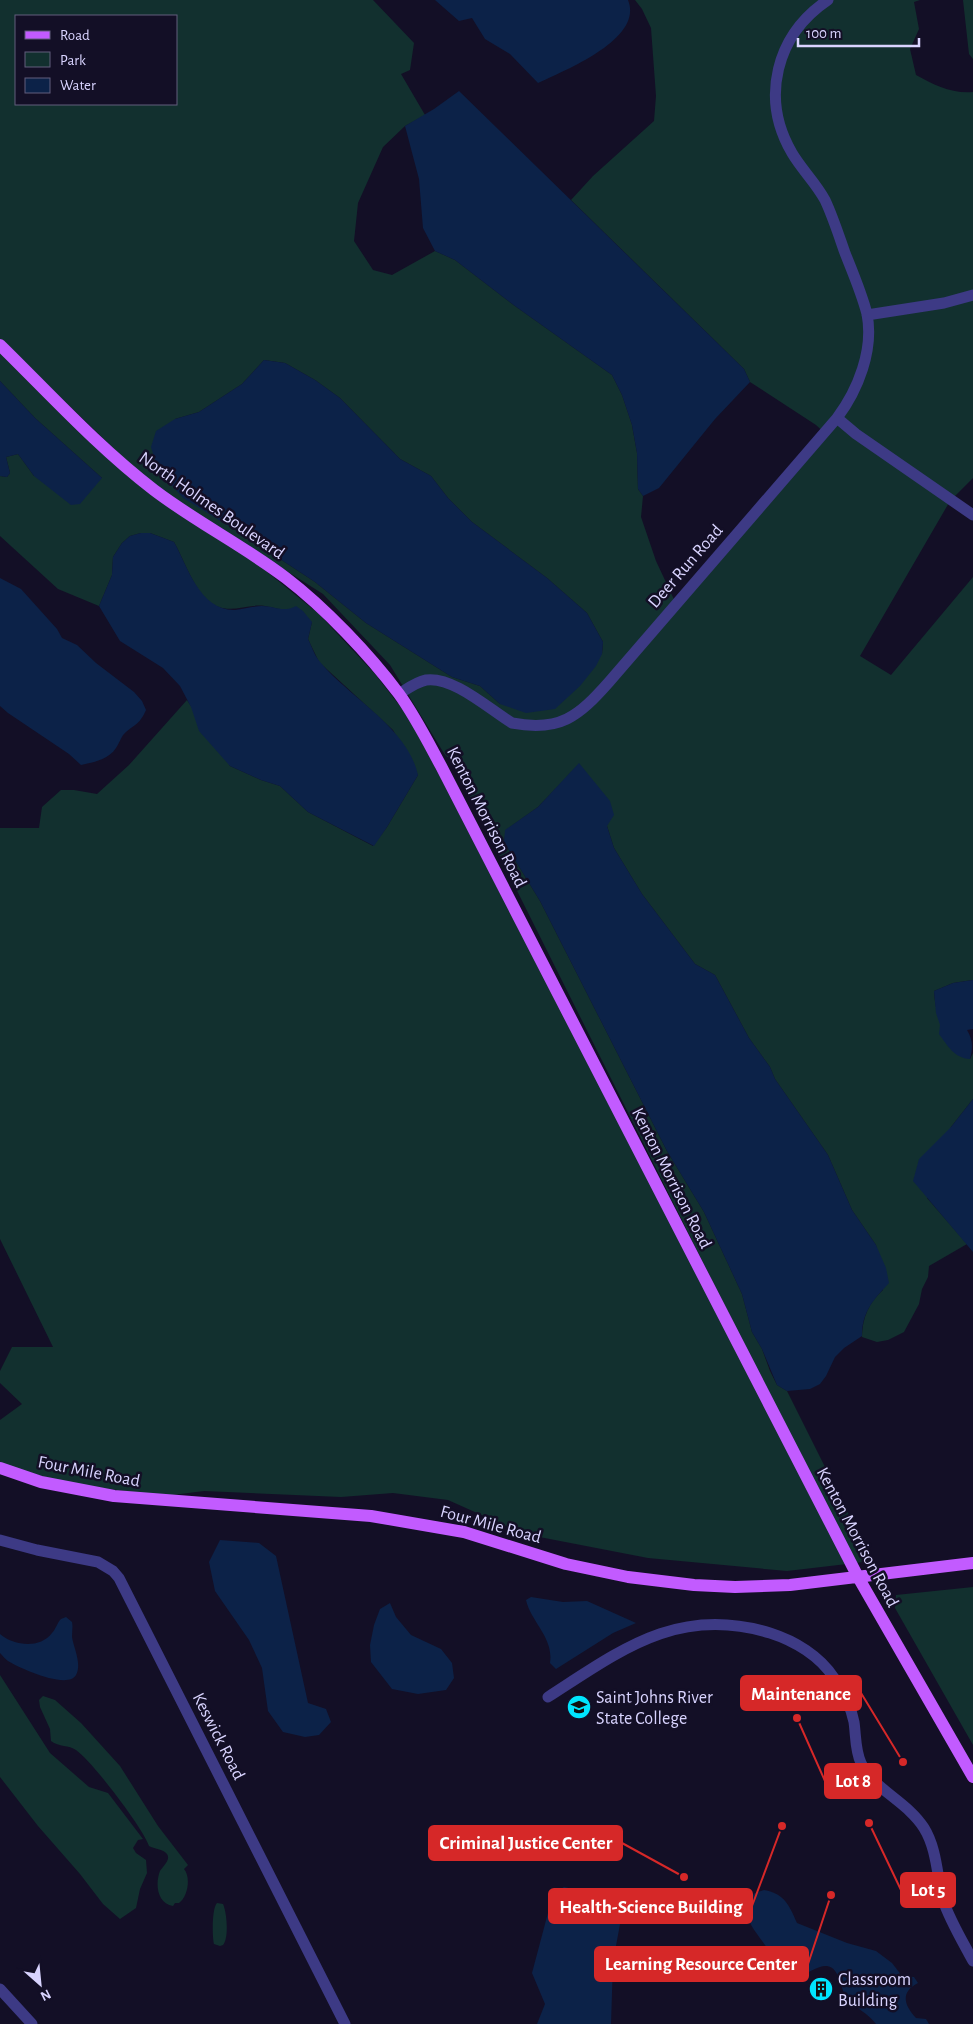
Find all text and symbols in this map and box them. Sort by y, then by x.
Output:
legend [15,15,178,105]
scale bar [798,15,919,47]
text: 100 m [806,26,841,41]
text: Road [60,28,90,43]
text: Park [60,53,86,68]
text: Water [60,78,96,93]
street label: North Holmes Boulevard [135,449,287,563]
street label: Deer Run Road [645,522,727,612]
street label: Kenton Morrison Road [443,744,529,891]
street label: Kenton Morrison Road [628,1105,714,1252]
street label: Four Mile Road [36,1453,142,1491]
street label: Kenton Morrison Road [813,1465,902,1610]
street label: Four Mile Road [438,1503,543,1547]
callout: Maintenance [741,1676,861,1710]
text: Maintenance [751,1685,851,1704]
place label: Saint Johns River State College [596,1689,713,1728]
street label: Keswick Road [189,1690,248,1783]
school or university icon: Saint Johns River State College [566,1694,592,1720]
callout: Lot 8 [825,1764,881,1798]
text: Lot 8 [835,1772,871,1791]
callout: Criminal Justice Center [429,1826,622,1860]
text: Criminal Justice Center [440,1834,613,1853]
callout: Lot 5 [901,1873,955,1907]
text: Lot 5 [911,1881,945,1900]
callout: Health-Science Building [549,1889,752,1923]
text: Health-Science Building [559,1898,743,1917]
callout: Learning Resource Center [595,1947,808,1981]
text: Learning Resource Center [605,1955,798,1974]
north arrow [15,1959,65,2009]
place label: Classroom Building [838,1971,911,2010]
building icon: Classroom Building [808,1976,834,2002]
text: N [38,1986,53,2003]

